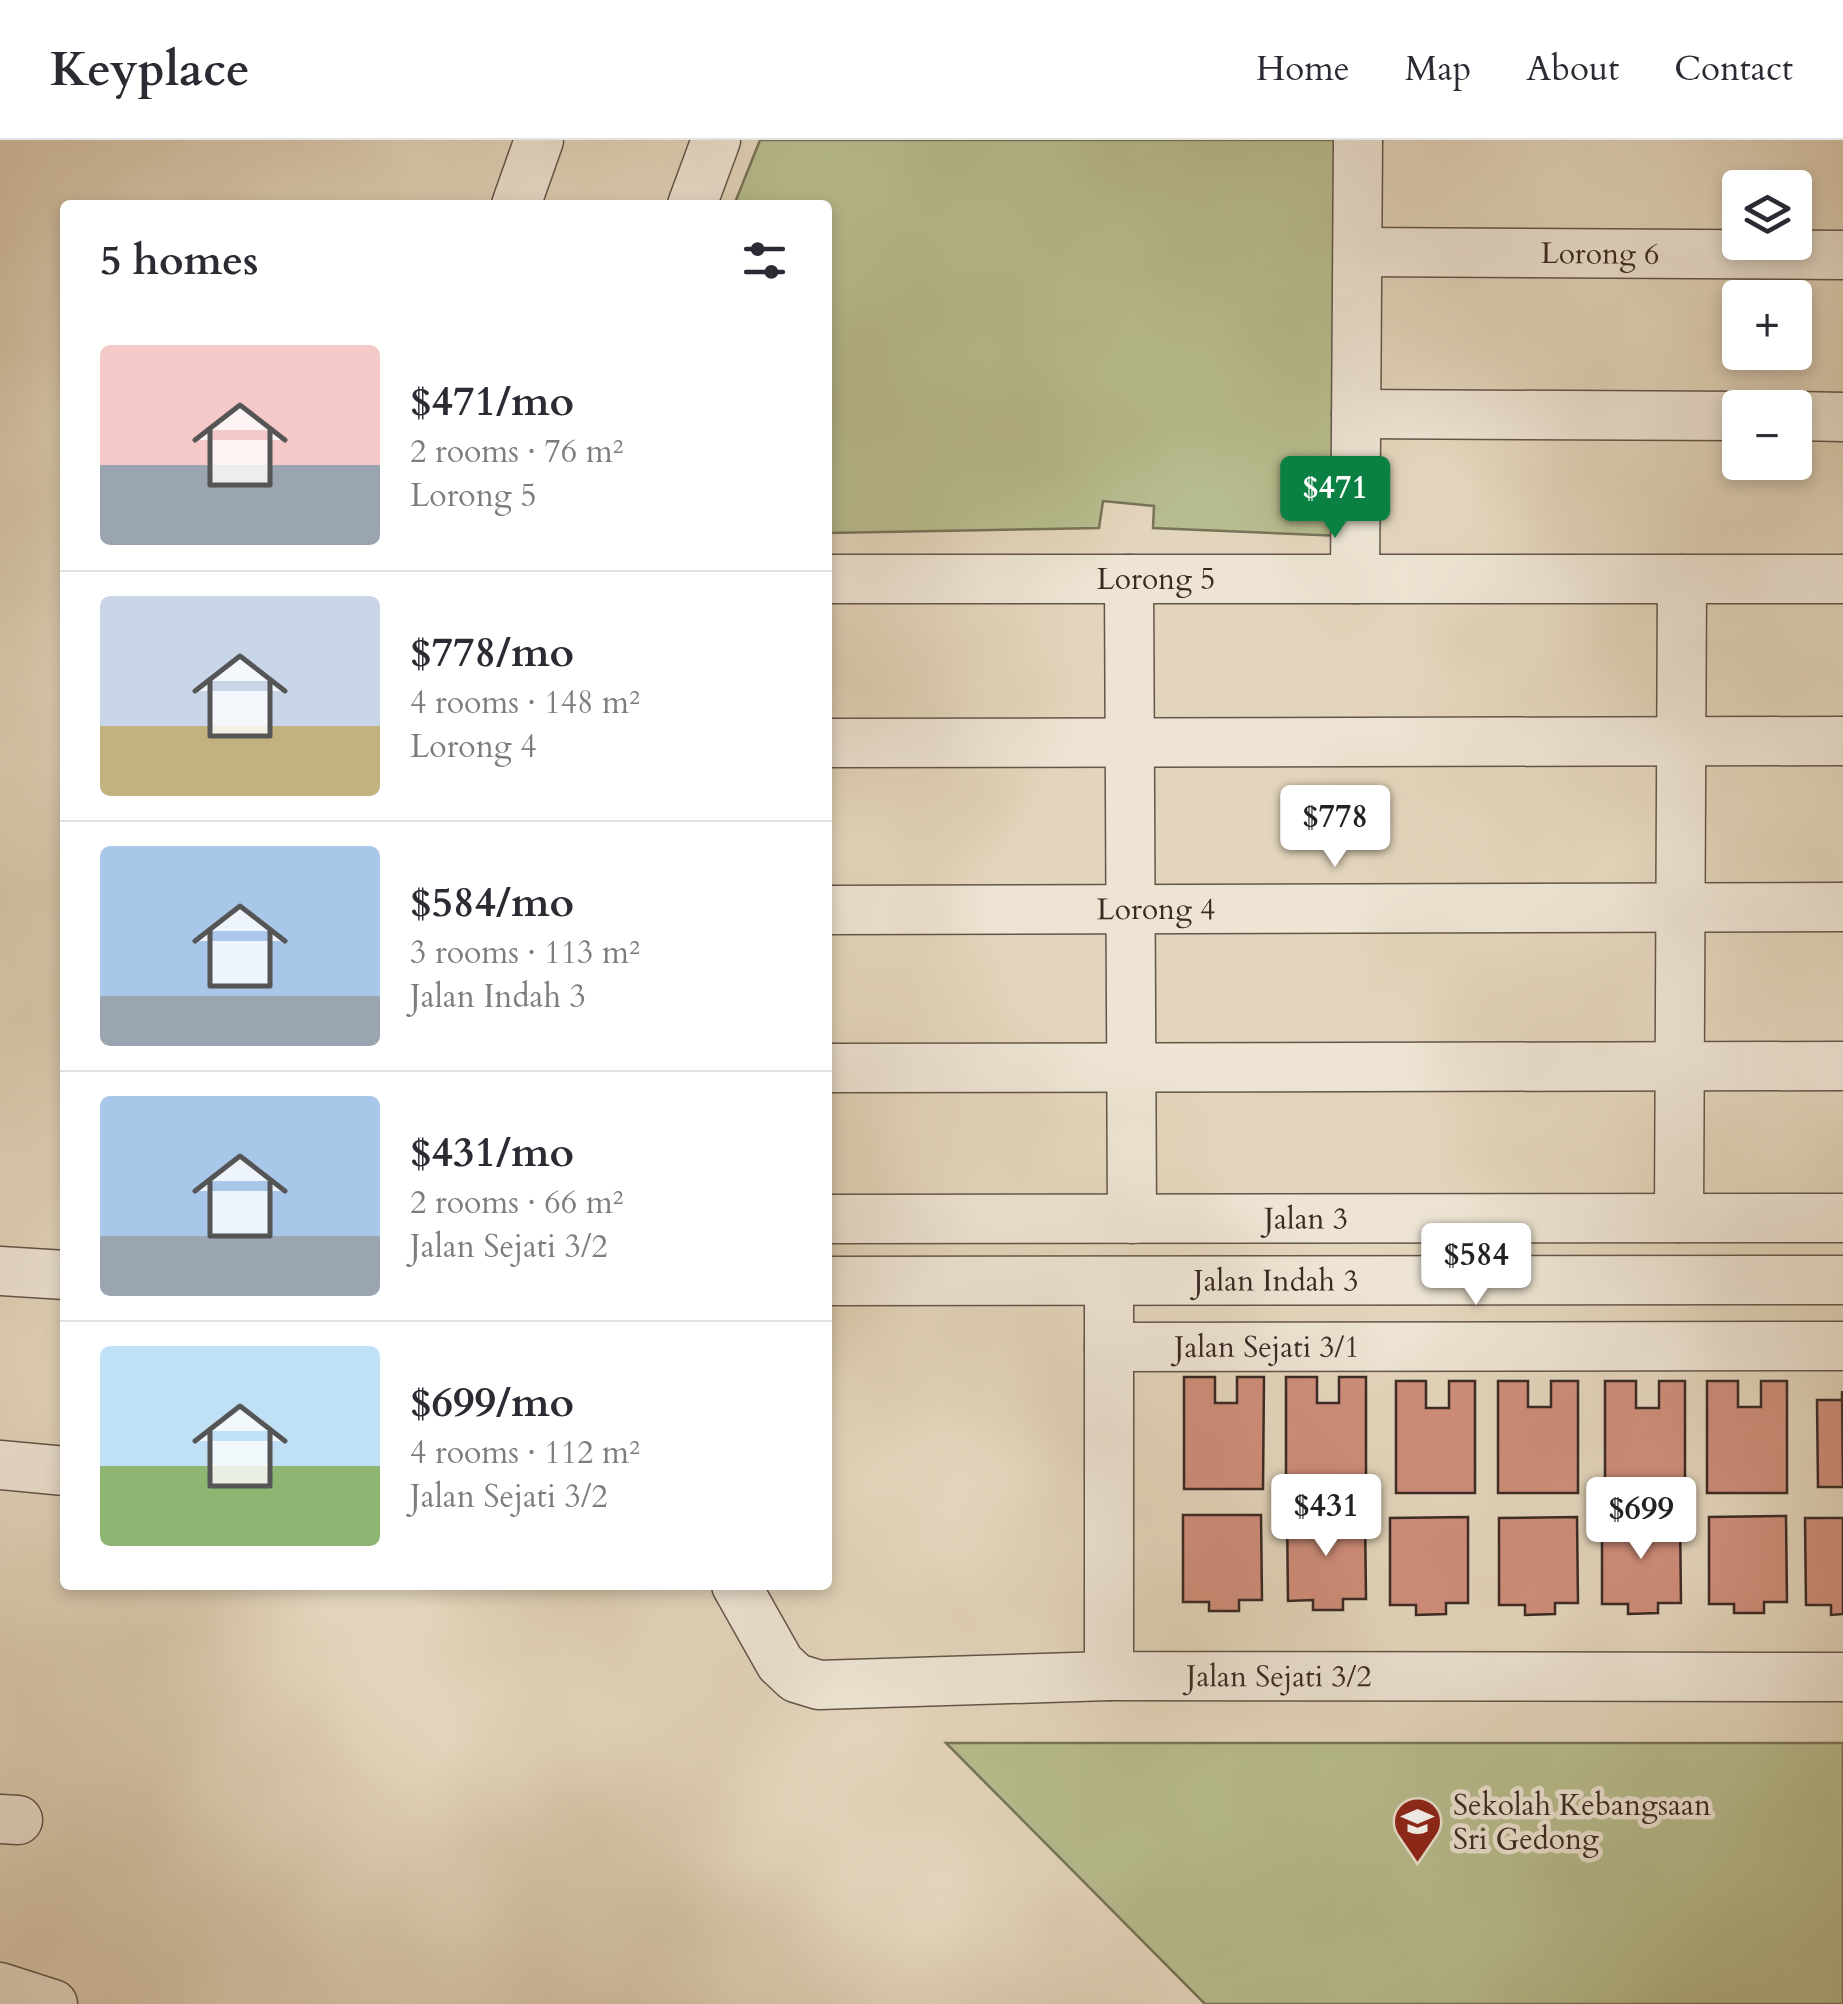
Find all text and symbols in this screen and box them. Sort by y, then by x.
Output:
text: Keyplace [50,37,250,102]
text: Home [1256,45,1350,93]
text: Map [1405,45,1471,93]
text: About [1526,45,1619,93]
text: Contact [1674,45,1793,93]
map controls [1722,170,1812,480]
button: layers [1722,170,1812,260]
text: 5 homes [100,232,258,289]
icon: filters [737,233,792,288]
street label: Lorong 6 [1540,233,1660,275]
button: + [1722,280,1812,370]
text: $471/mo [410,373,574,430]
icon: home [180,385,300,505]
button: − [1722,390,1812,480]
text: 2 rooms · 76 m² [410,430,623,474]
pin: $471 [1276,456,1394,541]
text: $471 [1302,466,1368,510]
text: Lorong 5 [410,474,537,518]
street label: Lorong 5 [1097,559,1215,600]
text: $778/mo [410,624,574,681]
icon: home [180,636,300,756]
text: 4 rooms · 148 m² [410,681,640,725]
text: Lorong 4 [410,725,537,769]
pin: $778 [1276,785,1394,870]
text: $778 [1302,795,1368,839]
text: $584/mo [410,874,574,931]
icon: home [180,886,300,1006]
street label: Lorong 4 [1097,889,1215,930]
text: 3 rooms · 113 m² [410,931,640,975]
text: Jalan Indah 3 [410,975,586,1019]
text: $431/mo [410,1124,574,1181]
icon: home [180,1136,300,1256]
text: 2 rooms · 66 m² [410,1181,623,1225]
street label: Jalan 3 [1260,1198,1348,1240]
pin: $584 [1417,1223,1535,1308]
text: Jalan Sejati 3/2 [410,1225,608,1269]
text: $584 [1443,1233,1509,1277]
street label: Jalan Indah 3 [1189,1260,1359,1302]
street label: Jalan Sejati 3/1 [1170,1327,1360,1368]
text: $699/mo [410,1374,574,1431]
icon: home [180,1386,300,1506]
text: 4 rooms · 112 m² [410,1431,640,1475]
pin: $431 [1267,1474,1385,1559]
text: Jalan Sejati 3/2 [410,1475,608,1519]
pin: $699 [1582,1477,1700,1562]
text: $431 [1293,1484,1359,1528]
text: $699 [1608,1487,1674,1531]
street label: Jalan Sejati 3/2 [1182,1656,1372,1697]
place label: Sekolah Kebangsaan Sri Gedong [1453,1785,1711,1860]
school or university icon: Sekolah Kebangsaan Sri Gedong [1392,1796,1444,1864]

